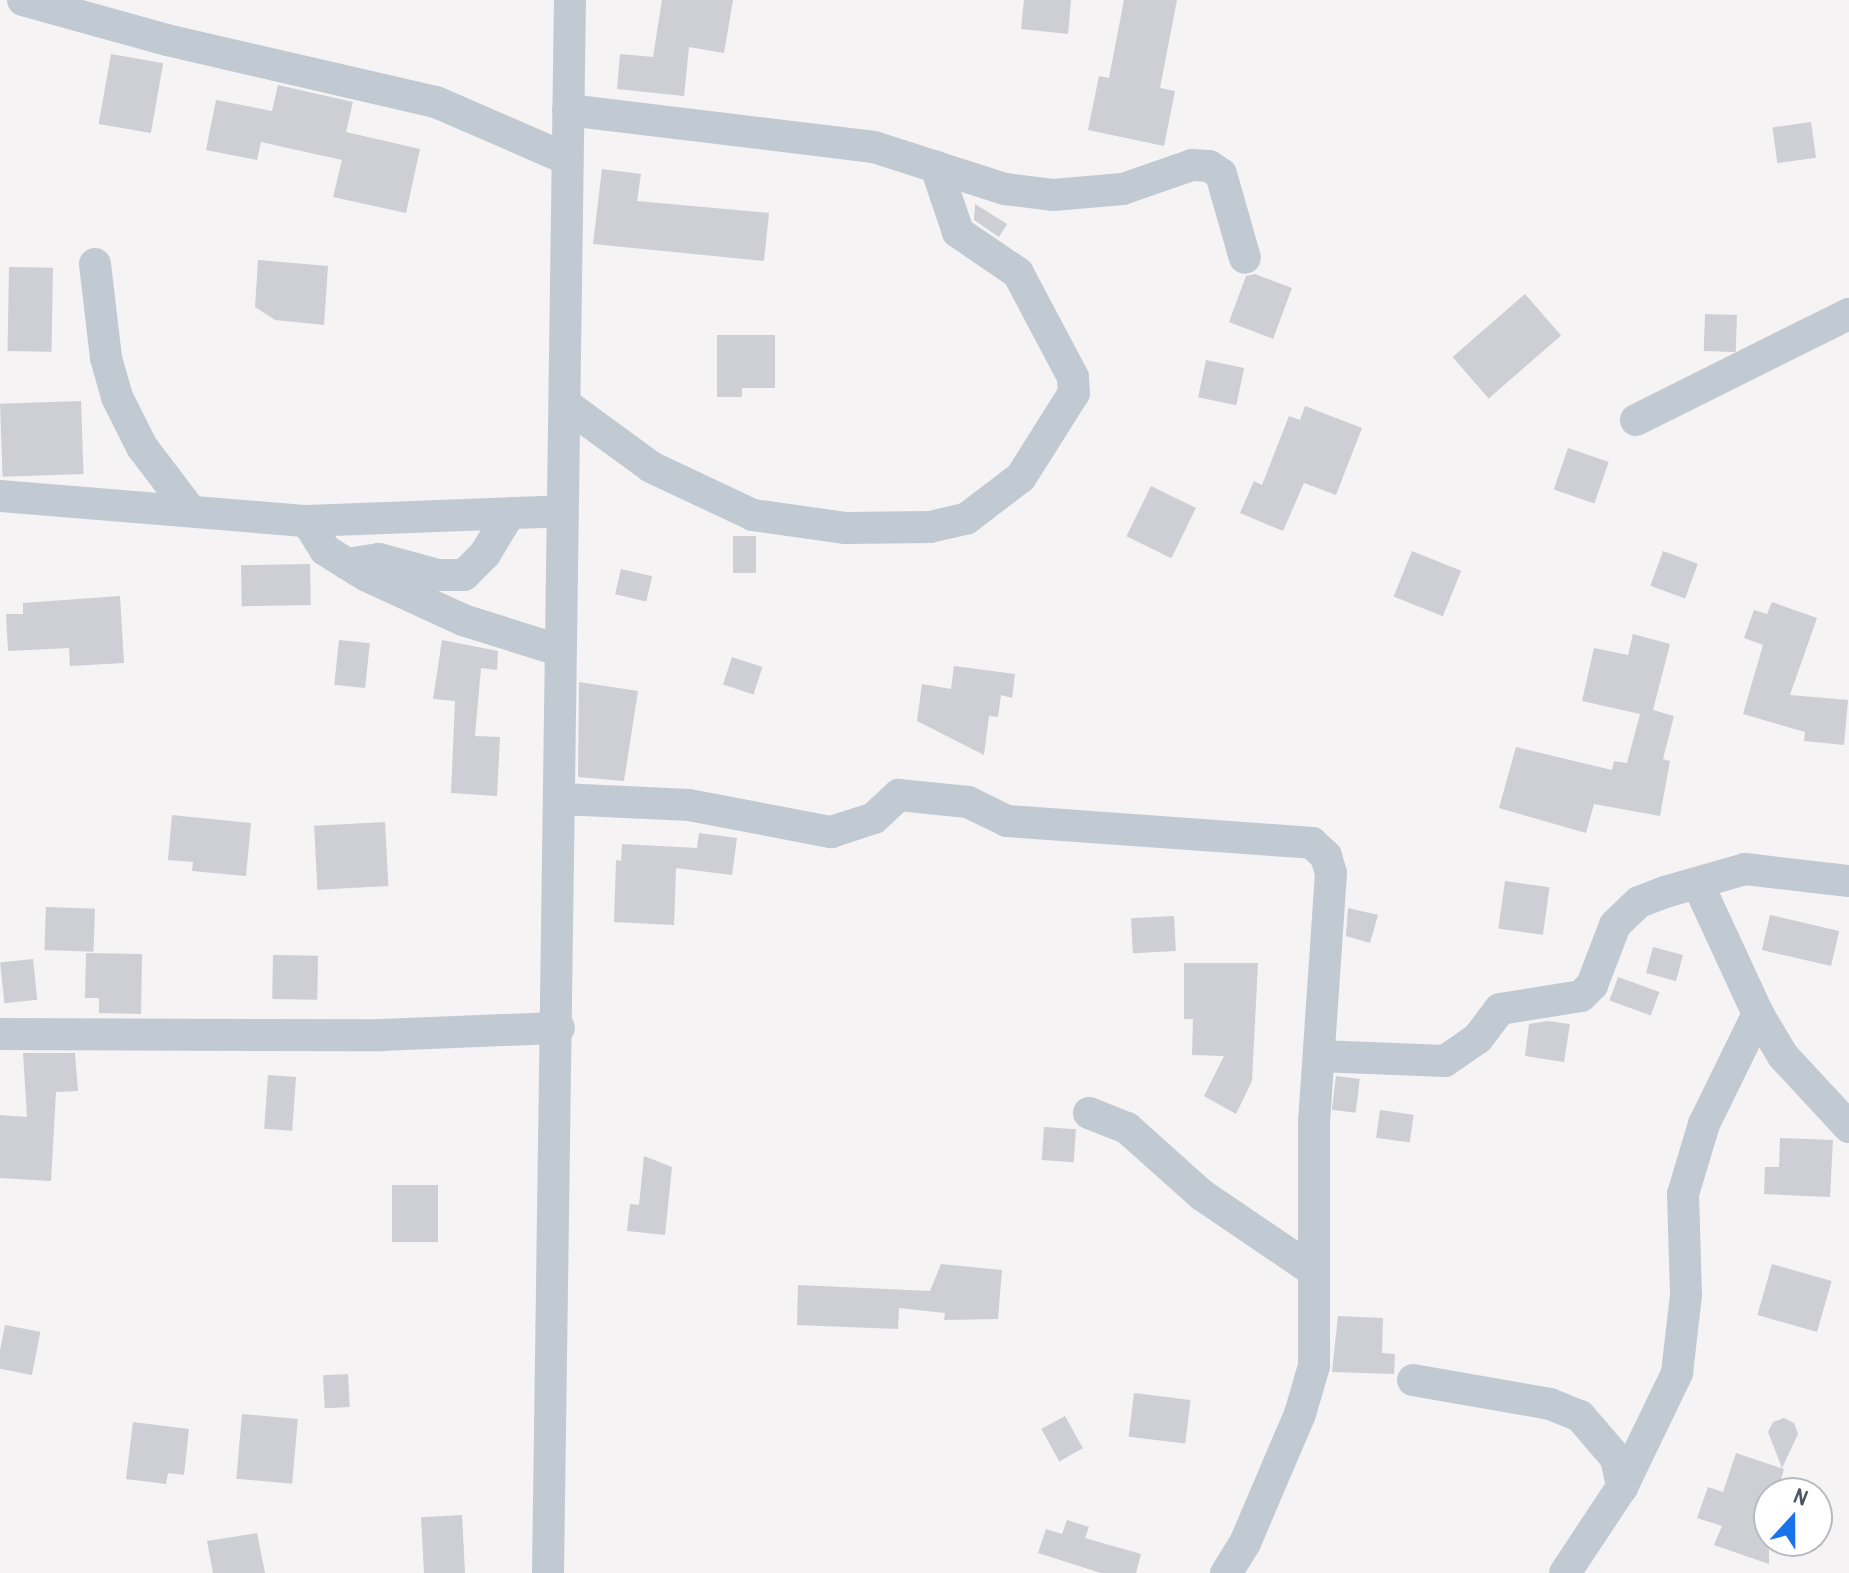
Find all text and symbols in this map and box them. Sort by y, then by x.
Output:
north arrow [1753,1477,1833,1557]
text: N [1789,1480,1812,1513]

